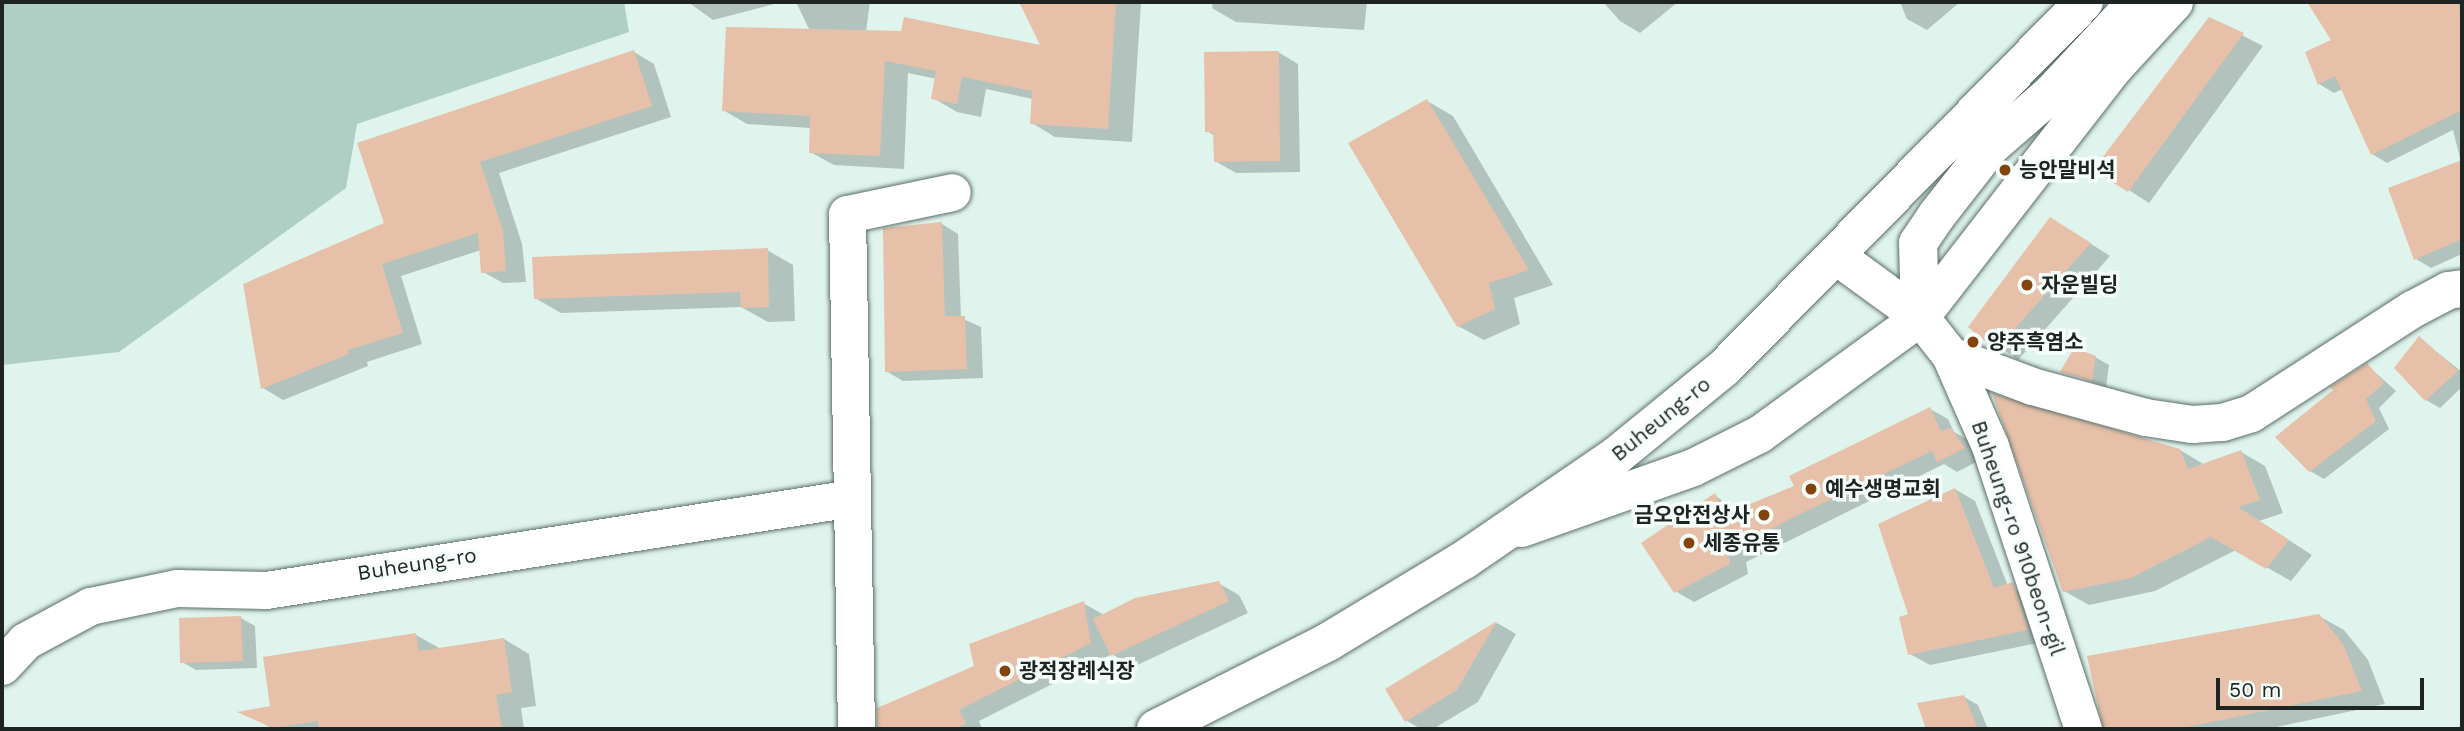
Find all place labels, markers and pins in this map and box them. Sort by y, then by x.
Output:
place label: 능안말비석 [2019,157,2116,183]
marker: 능안말비석 [1997,162,2013,178]
place label: 자운빌딩 [2041,272,2118,298]
marker: 자운빌딩 [2019,277,2035,293]
place label: 양주흑염소 [1987,329,2084,355]
marker: 양주흑염소 [1965,334,1981,350]
place label: 예수생명교회 [1825,476,1941,502]
marker: 예수생명교회 [1803,481,1819,497]
place label: 금오안전상사 [1634,502,1750,528]
marker: 금오안전상사 [1756,507,1772,523]
place label: 세종유통 [1703,530,1780,556]
marker: 세종유통 [1681,535,1697,551]
place label: 광적장례식장 [1019,658,1135,684]
marker: 광적장례식장 [997,663,1013,679]

